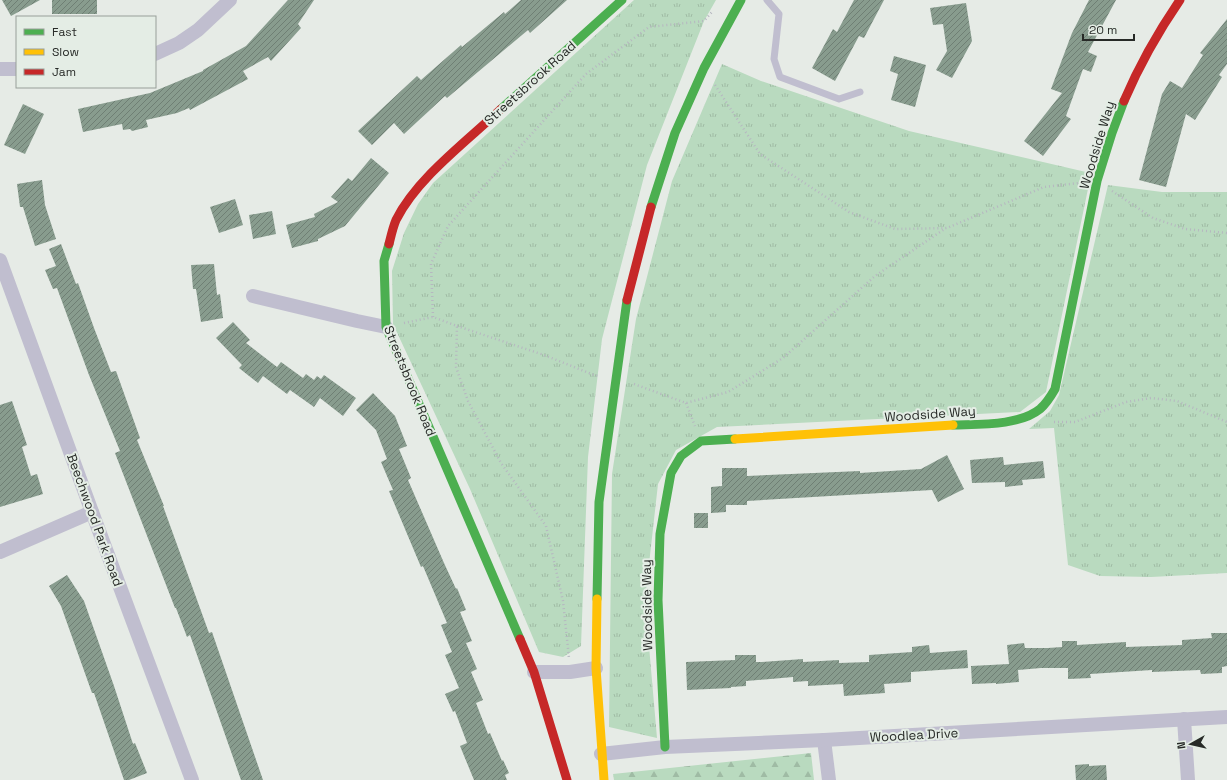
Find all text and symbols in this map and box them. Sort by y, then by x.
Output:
legend [16,16,156,88]
scale bar [1083,16,1134,42]
text: 20 m [1089,22,1117,38]
text: Fast [52,24,77,40]
street label: Streetsbrook Road [480,37,580,129]
text: Slow [52,44,79,60]
text: Jam [52,64,76,80]
street label: Woodside Way [1075,99,1119,191]
street label: Streetsbrook Road [380,323,440,439]
street label: Woodside Way [884,402,976,426]
street label: Beechwood Park Road [63,451,127,589]
street label: Woodside Way [638,559,656,651]
street label: Woodlea Drive [869,724,959,746]
north arrow [1171,724,1211,764]
text: N [1174,741,1189,750]

